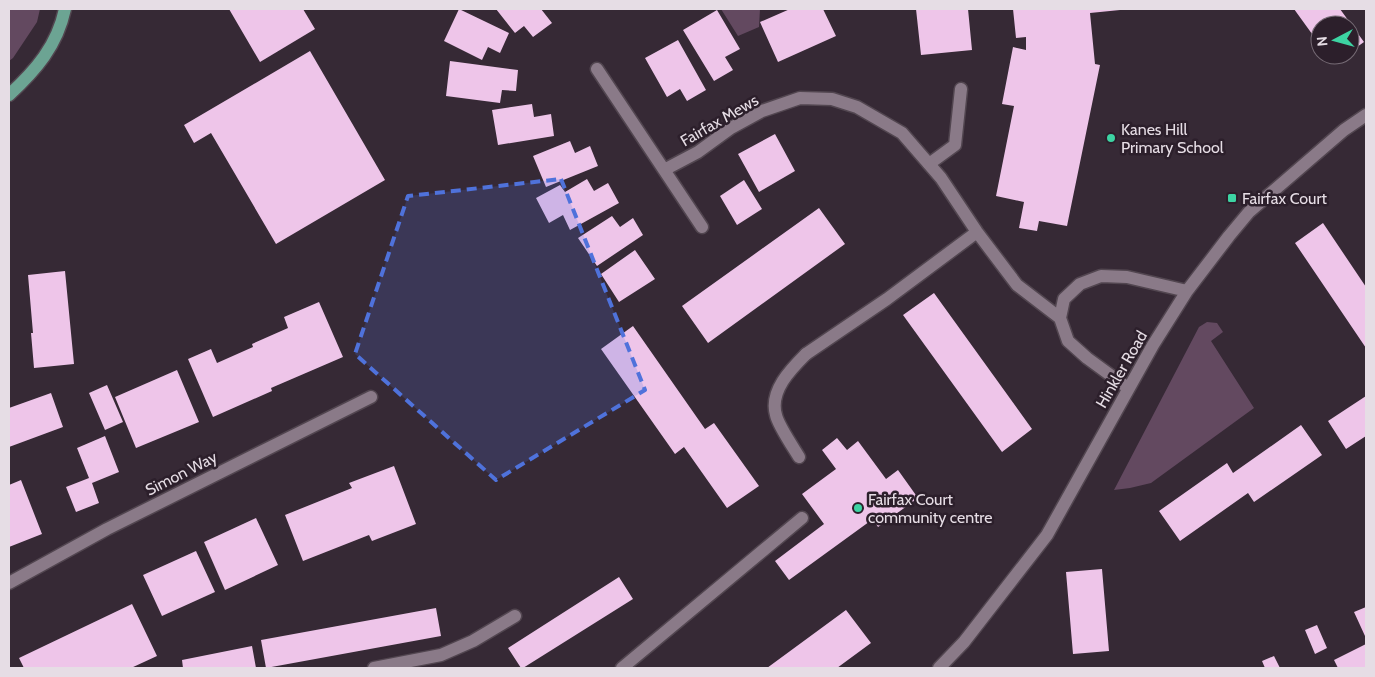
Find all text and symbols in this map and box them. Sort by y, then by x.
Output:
north arrow [1310,15,1360,65]
text: N [1313,35,1332,47]
street label: Fairfax Mews [677,90,762,150]
place label: Kanes Hill Primary School [1121,120,1224,157]
marker: Kanes Hill Primary School [1105,132,1117,144]
place label: Fairfax Court [1242,189,1328,208]
marker: Fairfax Court [1226,192,1238,204]
street label: Hinkler Road [1092,327,1151,411]
street label: Simon Way [142,447,220,500]
place label: Fairfax Court community centre [868,490,992,527]
marker: Fairfax Court community centre [852,502,864,514]

